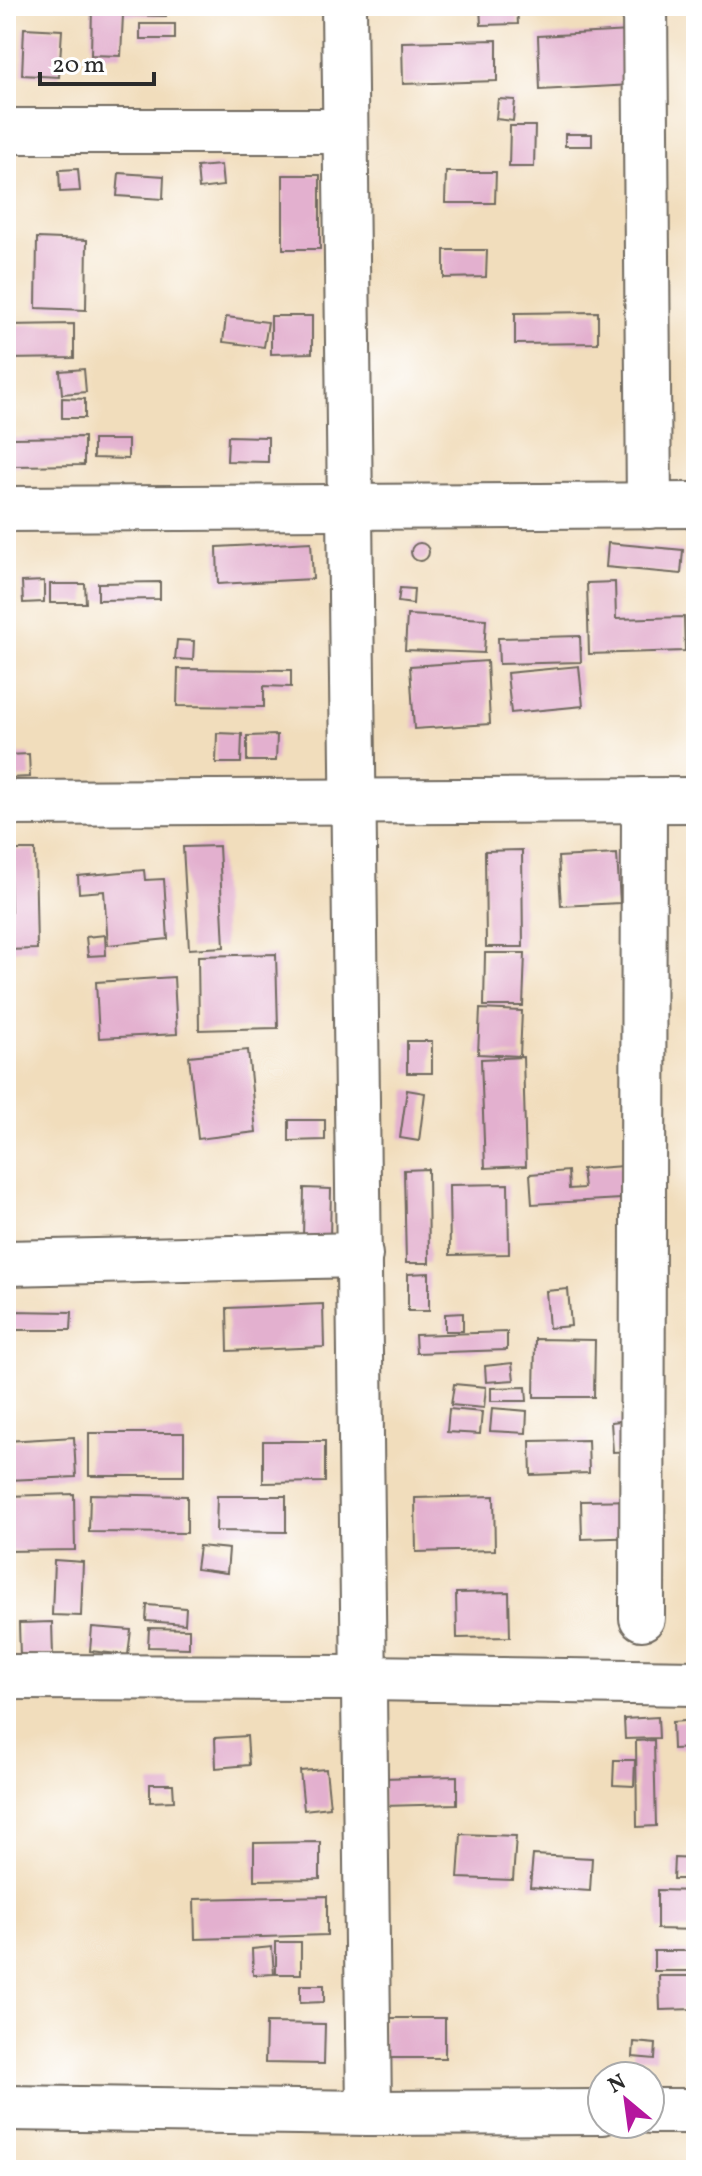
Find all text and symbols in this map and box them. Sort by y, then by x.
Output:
scale bar [40,36,154,86]
text: 20 m [52,49,105,83]
north arrow [586,2060,666,2140]
text: N [603,2067,632,2102]

